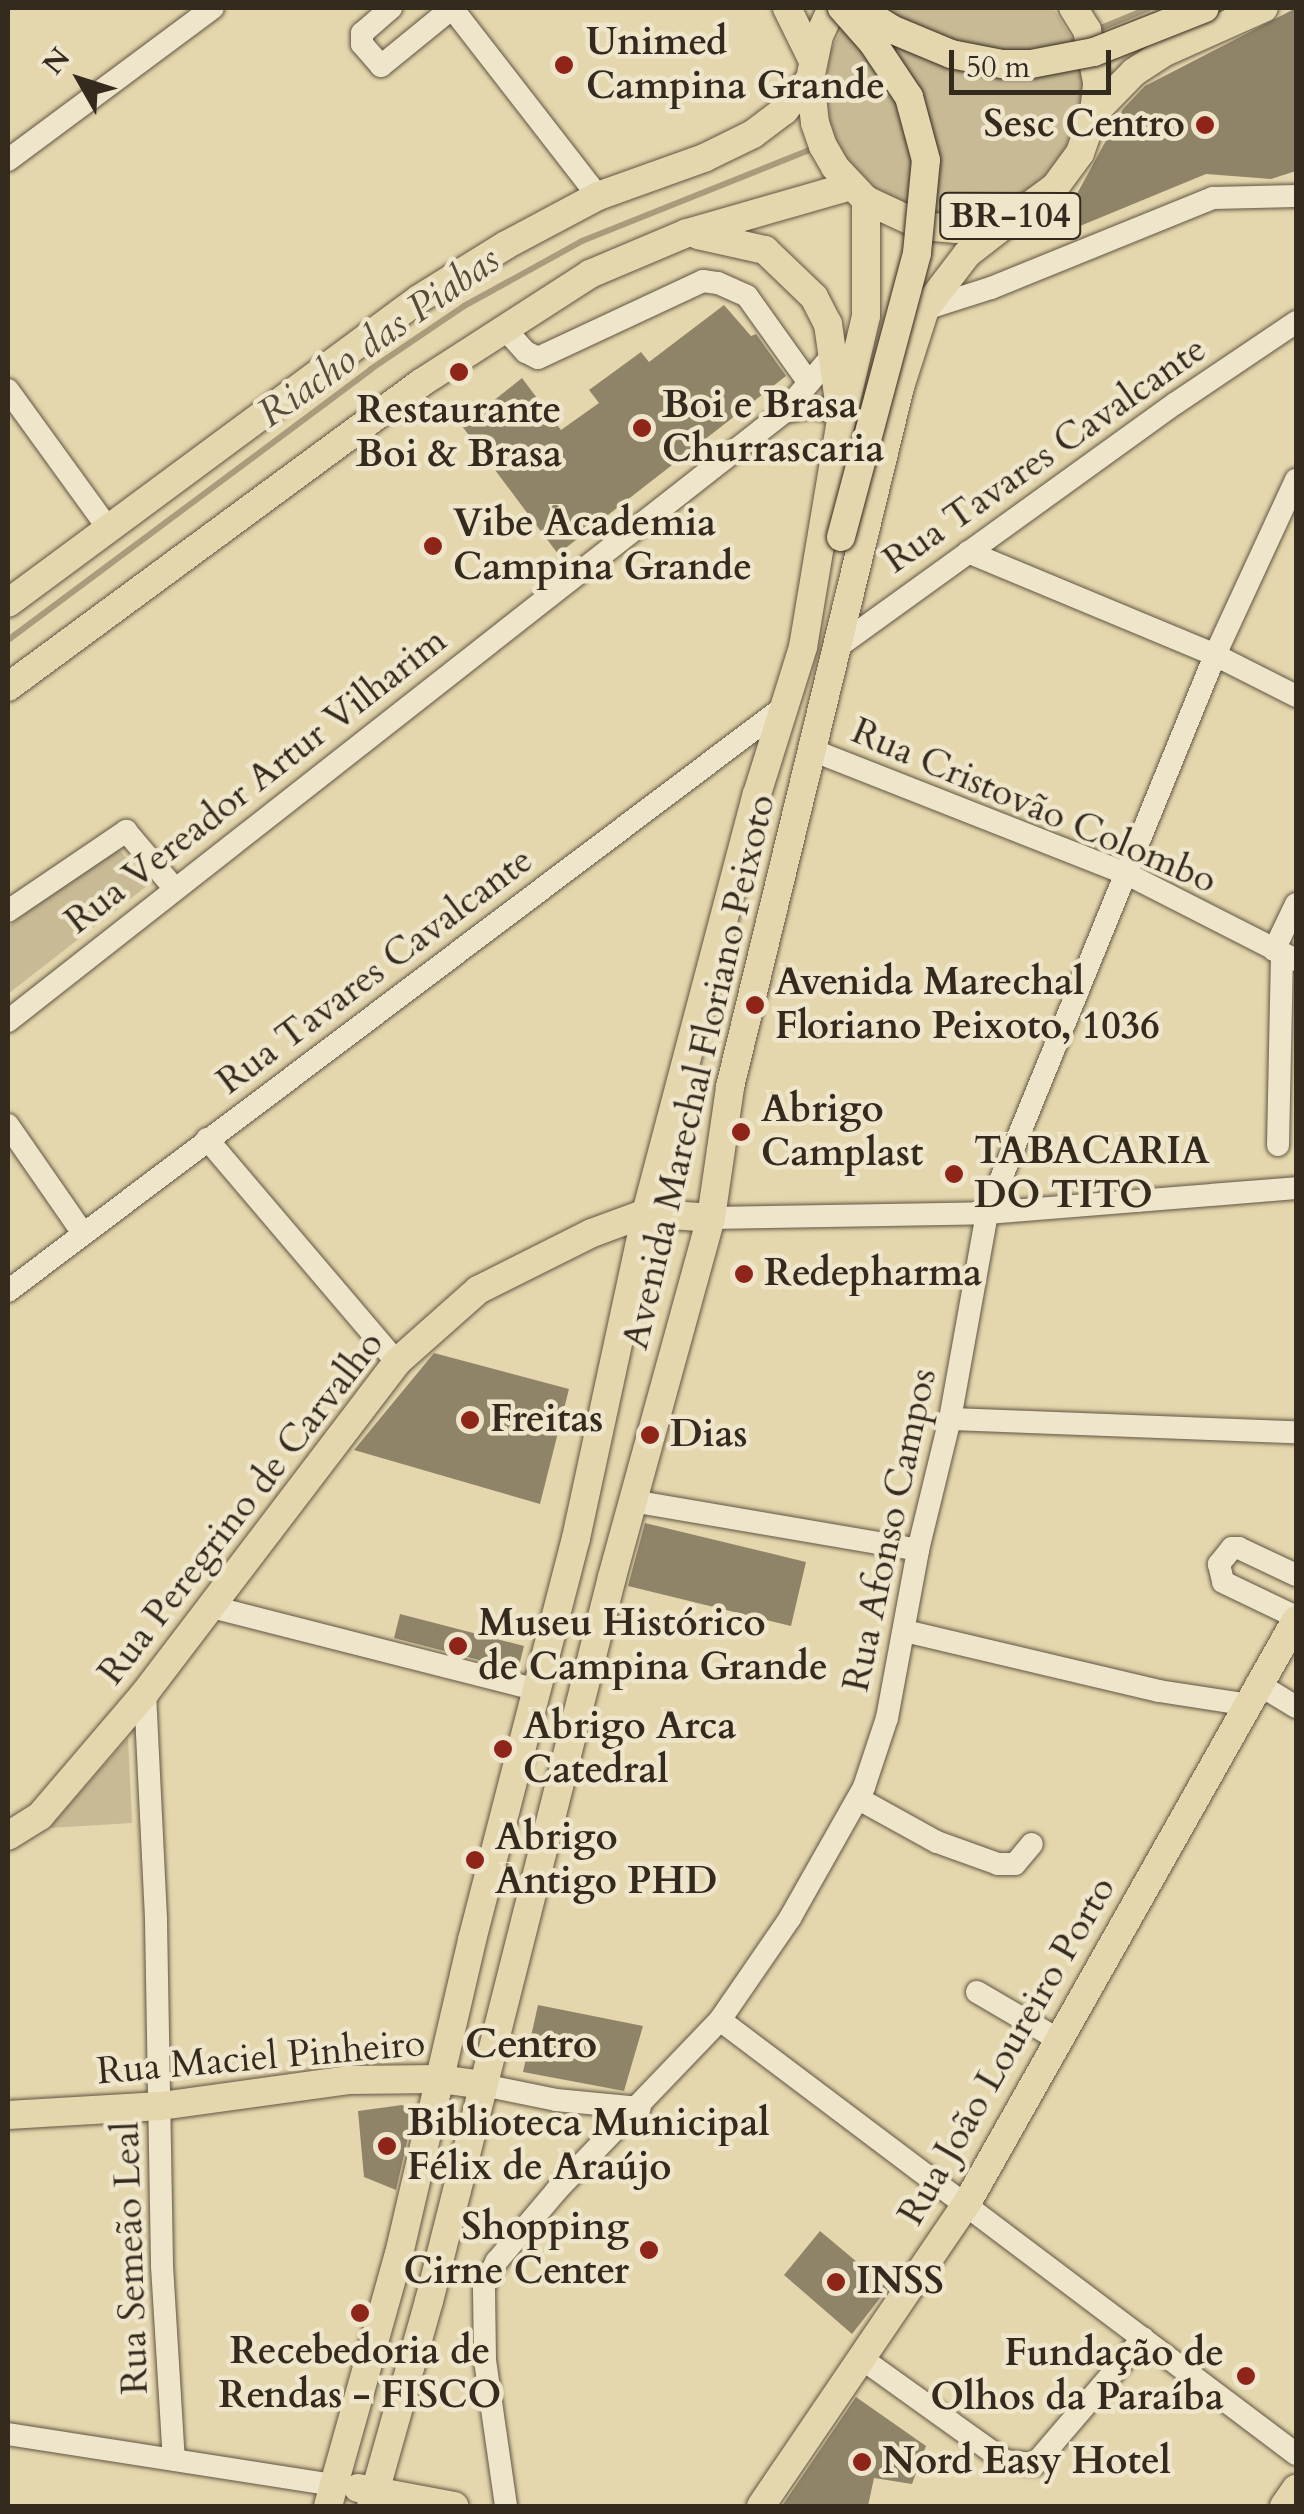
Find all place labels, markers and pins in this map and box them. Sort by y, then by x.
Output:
place label: Unimed Campina Grande [586,20,885,110]
marker: Unimed Campina Grande [551,52,577,78]
place label: Sesc Centro [984,102,1185,148]
marker: Sesc Centro [1194,114,1216,136]
marker: Restaurante Boi & Brasa [448,361,470,383]
place label: Boi e Brasa Churrascaria [662,383,884,472]
place label: Restaurante Boi & Brasa [356,388,562,478]
marker: Boi e Brasa Churrascaria [631,417,653,439]
place label: Vibe Academia Campina Grande [453,501,752,590]
marker: Vibe Academia Campina Grande [422,535,444,557]
place label: Avenida Marechal Floriano Peixoto, 1036 [775,960,1160,1050]
marker: Avenida Marechal Floriano Peixoto, 1036 [744,994,766,1016]
place label: Abrigo Camplast [761,1087,923,1176]
marker: Abrigo Camplast [730,1121,752,1143]
place label: TABACARIA DO TITO [974,1129,1209,1218]
marker: TABACARIA DO TITO [943,1163,965,1185]
place label: Redepharma [764,1251,982,1297]
marker: Redepharma [733,1263,755,1285]
place label: Freitas [490,1397,603,1443]
marker: Freitas [459,1409,481,1431]
place label: Dias [670,1412,748,1458]
marker: Dias [639,1424,661,1446]
place label: Museu Histórico de Campina Grande [478,1601,828,1690]
marker: Museu Histórico de Campina Grande [447,1635,469,1657]
place label: Abrigo Arca Catedral [523,1704,736,1794]
marker: Abrigo Arca Catedral [492,1738,514,1760]
place label: Abrigo Antigo PHD [495,1815,717,1905]
marker: Abrigo Antigo PHD [464,1849,486,1871]
place label: Biblioteca Municipal Félix de Araújo [407,2101,770,2190]
marker: Biblioteca Municipal Félix de Araújo [376,2135,398,2157]
place label: Shopping Cirne Center [403,2205,629,2294]
marker: Shopping Cirne Center [638,2239,660,2261]
place label: INSS [856,2259,944,2305]
marker: INSS [825,2271,847,2293]
marker: Recebedoria de Rendas - FISCO [349,2302,371,2324]
place label: Recebedoria de Rendas - FISCO [219,2329,501,2418]
place label: Fundação de Olhos da Paraíba [930,2331,1224,2420]
marker: Fundação de Olhos da Paraíba [1233,2363,1259,2389]
place label: Nord Easy Hotel [882,2439,1171,2485]
marker: Nord Easy Hotel [851,2451,873,2473]

